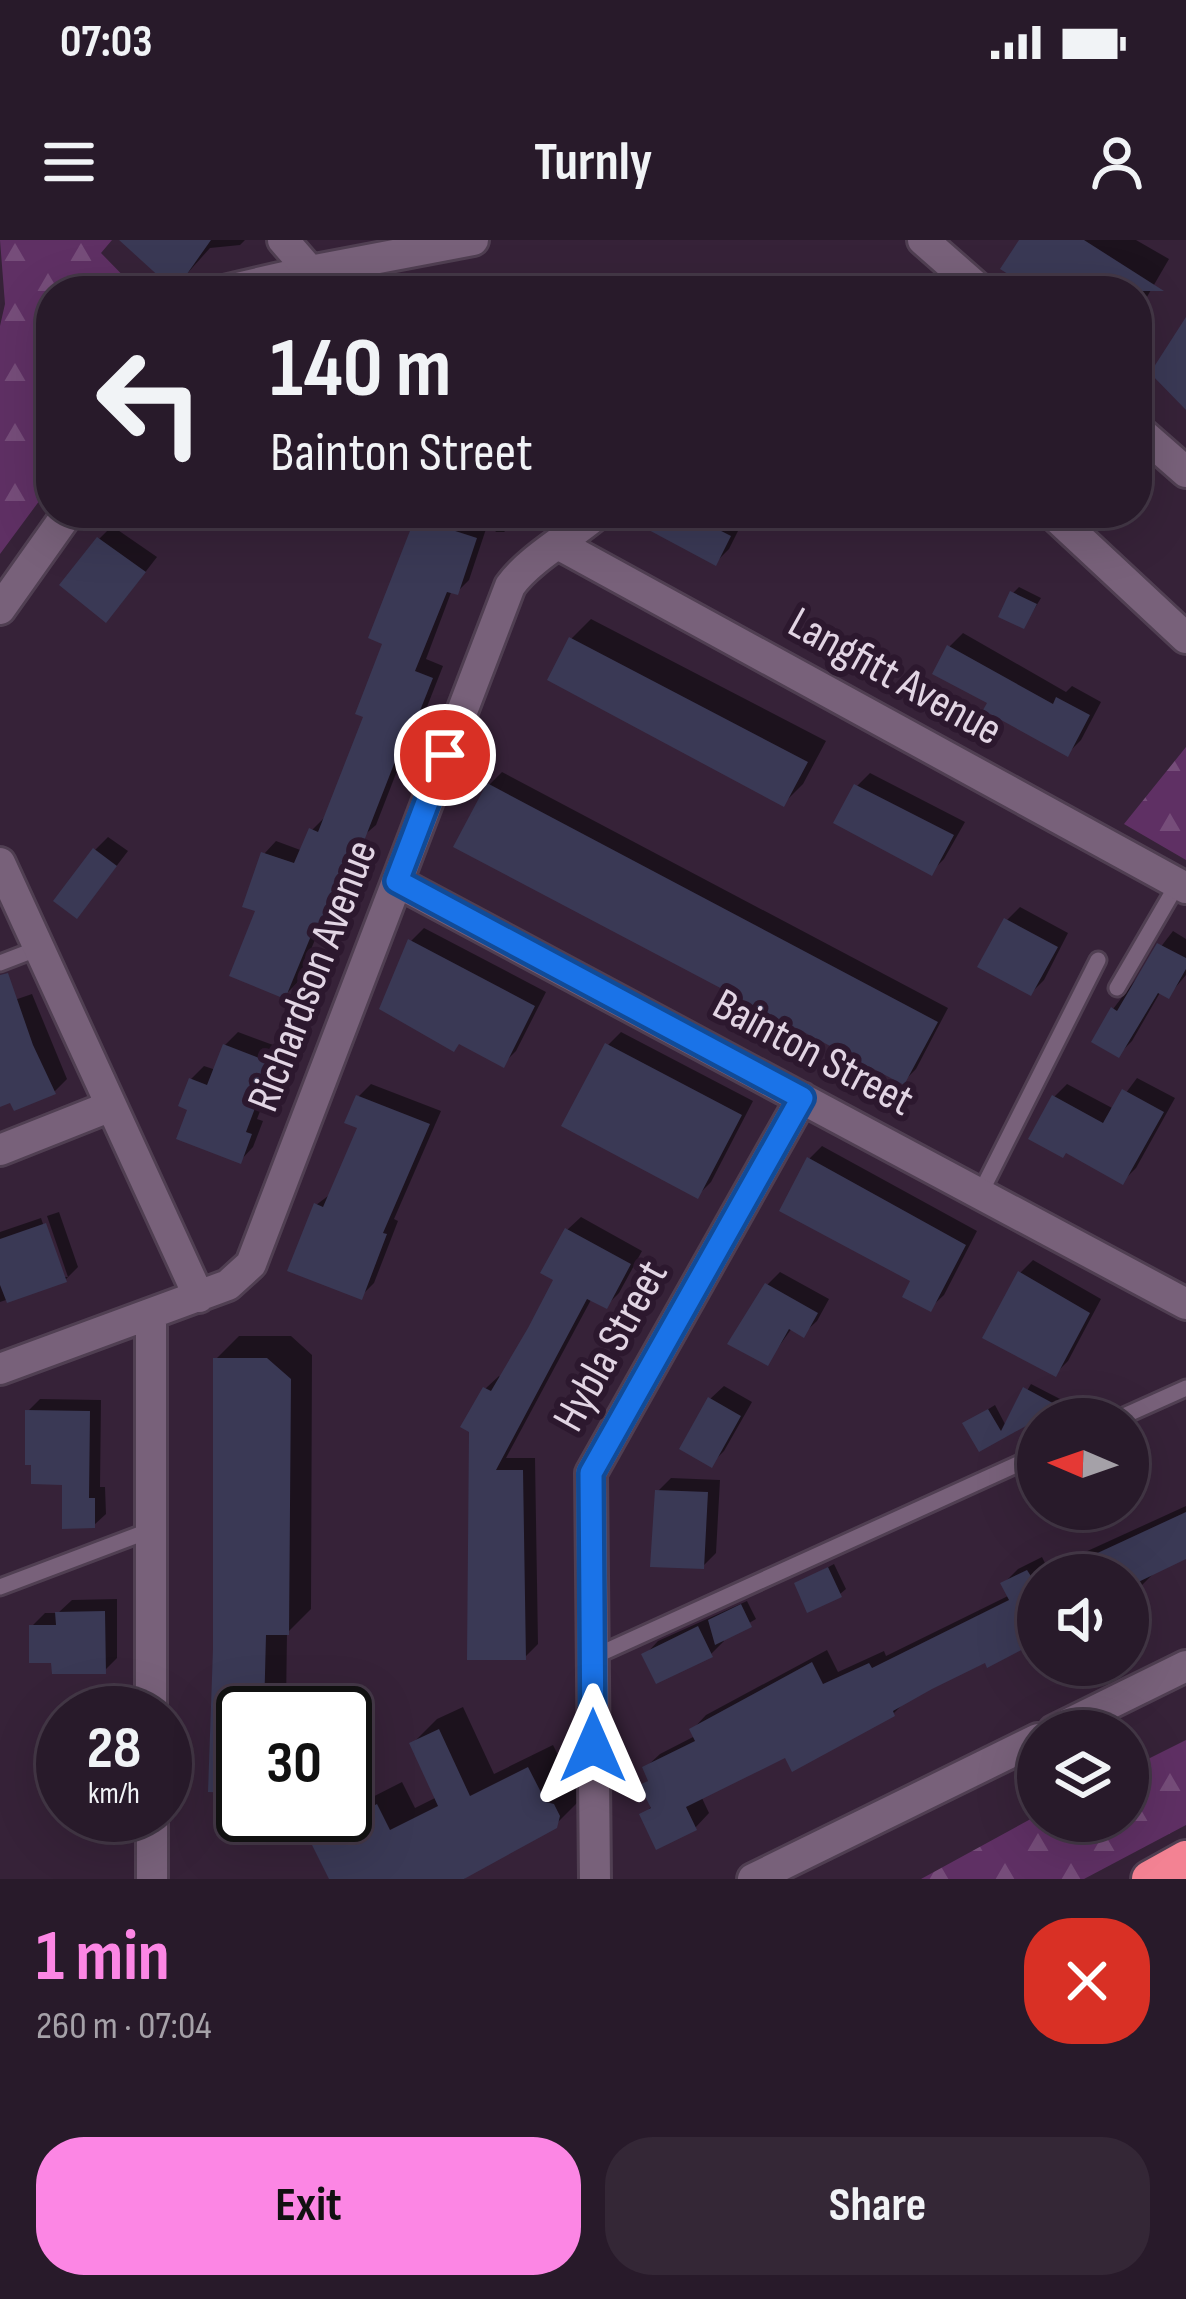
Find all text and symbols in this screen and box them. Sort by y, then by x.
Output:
text: 07:03 [60,15,152,70]
icon: menu [36,129,102,195]
icon: person [1084,129,1150,195]
text: Turnly [534,130,652,195]
text: 140 m [270,319,451,420]
icon: left [72,324,228,480]
text: Bainton Street [270,421,533,486]
street label: Langfitt Avenue [779,596,1011,758]
pin [394,704,496,806]
icon: arrive [412,722,478,788]
street label: Richardson Avenue [236,833,390,1119]
street label: Bainton Street [703,977,923,1129]
street label: Hybla Street [542,1251,680,1441]
north arrow [1017,1398,1149,1530]
map controls [1017,1398,1149,1842]
button: sound [1017,1554,1149,1686]
position arrow [530,1683,656,1809]
speed limit sign: 30 [216,1686,372,1842]
button: layers [1017,1710,1149,1842]
text: 28 [87,1713,141,1785]
text: km/h [88,1776,140,1812]
text: 1 min [36,1914,170,2001]
button: close [1024,1918,1150,2044]
text: 260 m · 07:04 [36,2003,212,2050]
button: Exit [36,2137,581,2275]
button: Share [605,2137,1150,2275]

